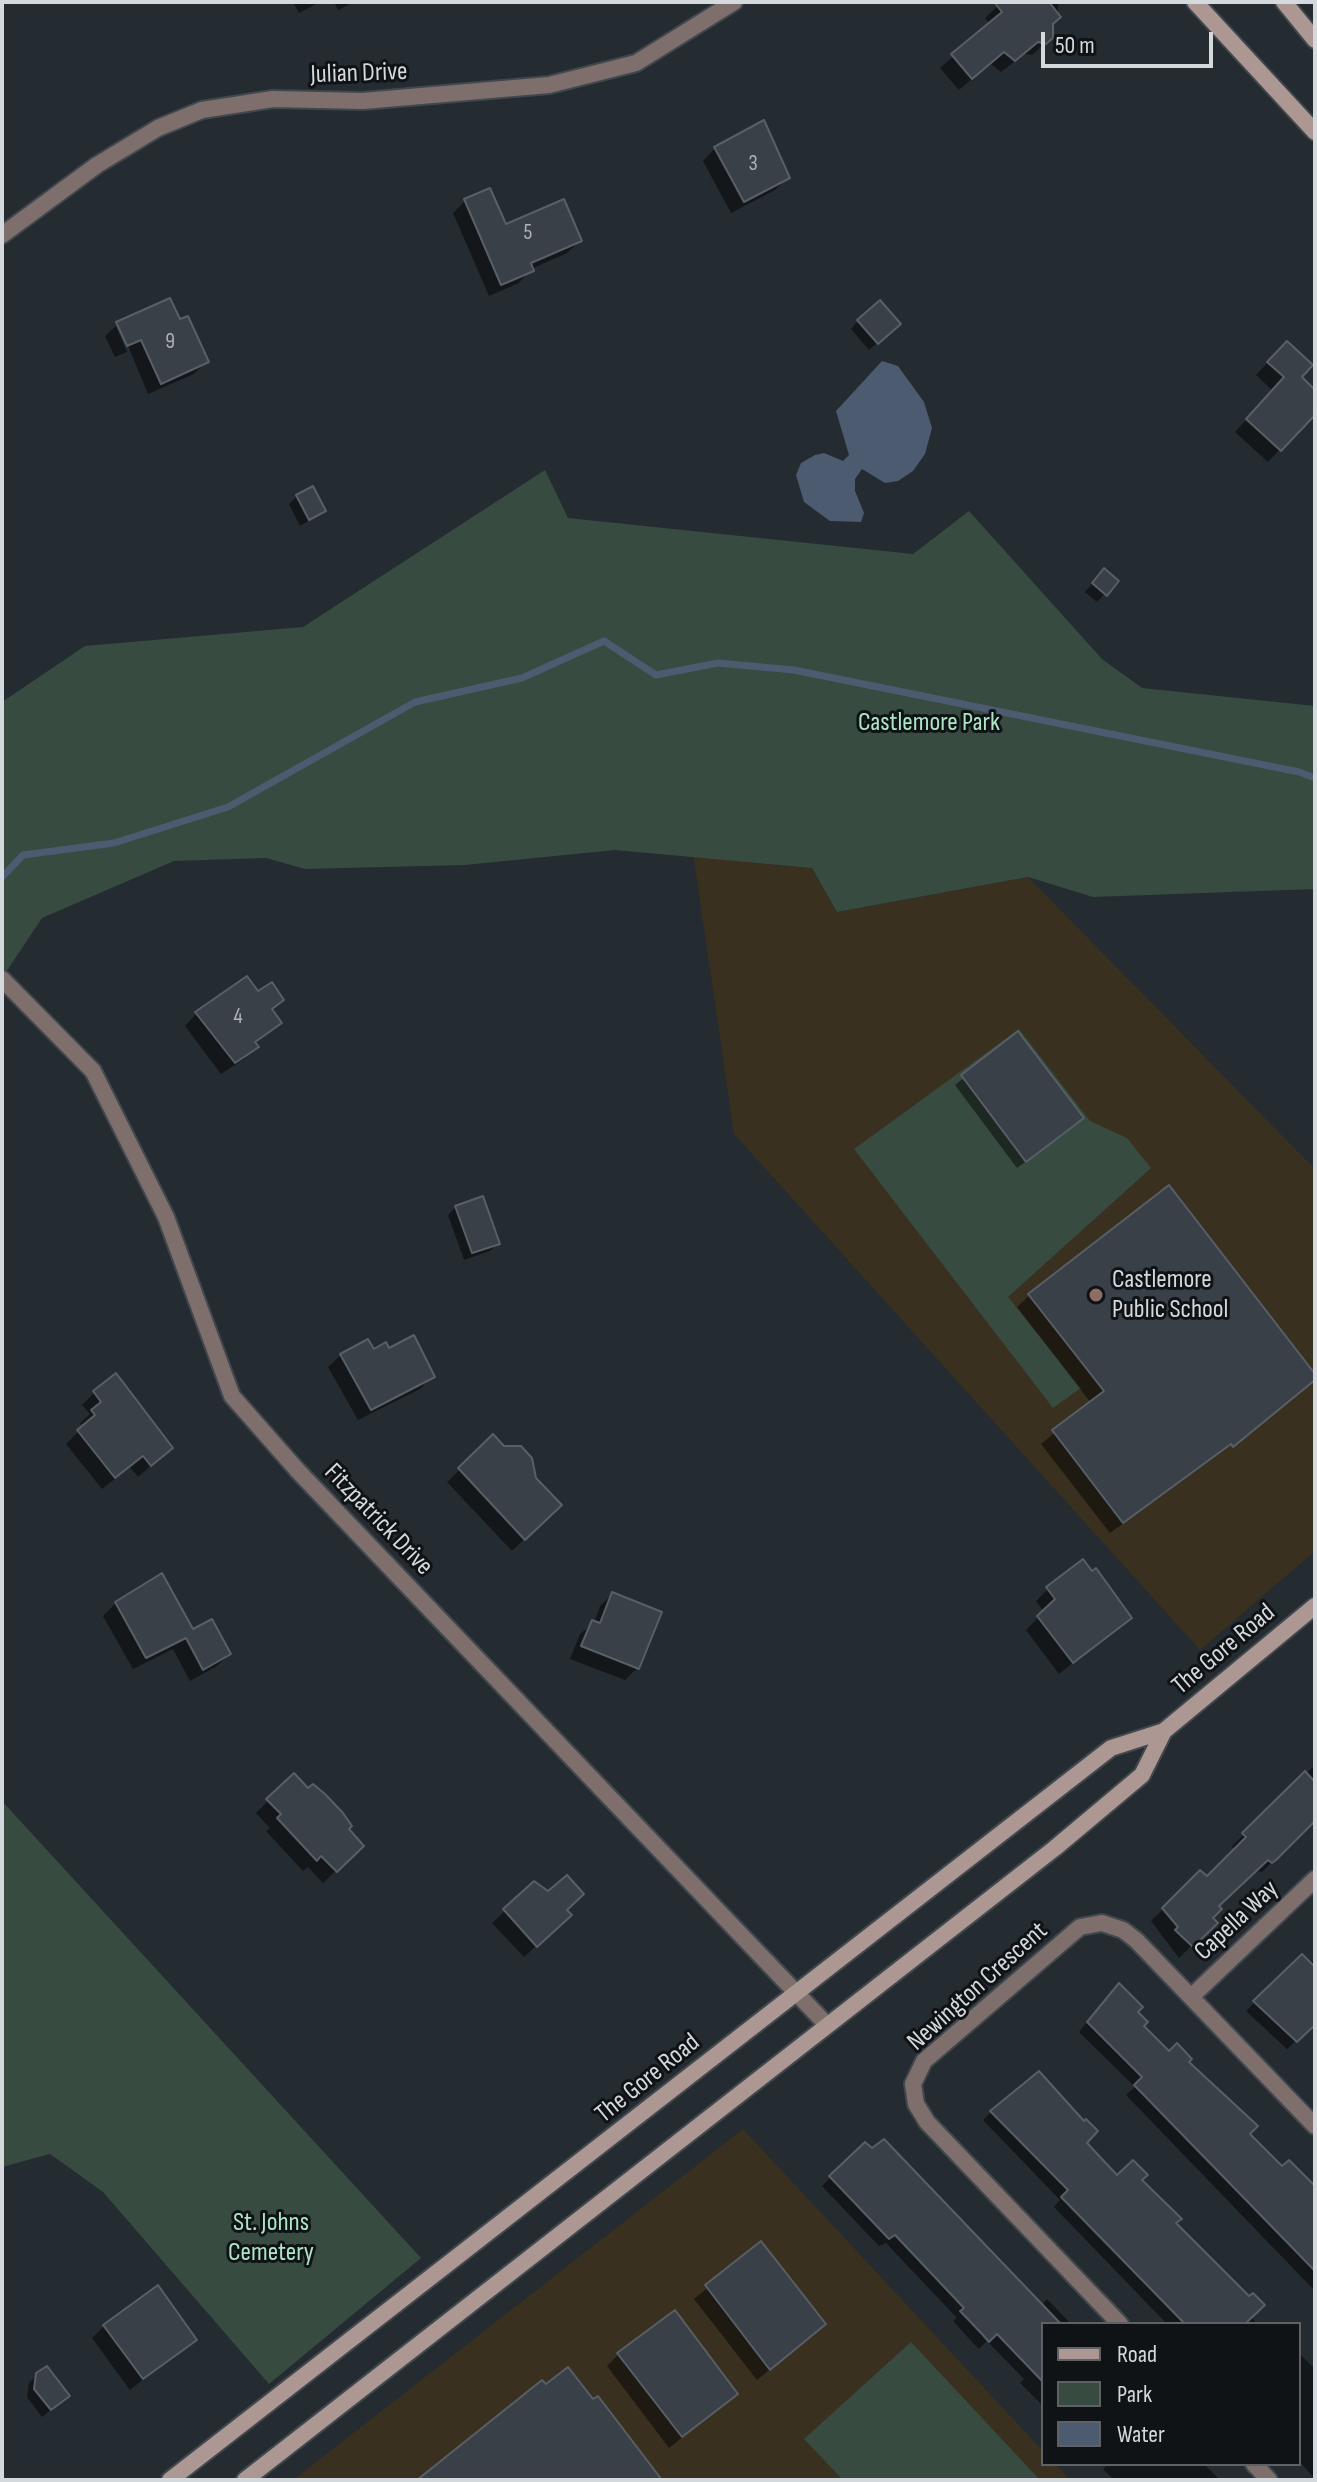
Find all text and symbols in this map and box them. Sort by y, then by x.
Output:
scale bar [1045,16,1217,66]
text: 50 m [1055,31,1095,60]
street label: Julian Drive [310,57,408,91]
house number: 3 [748,151,758,177]
house number: 5 [524,220,532,246]
house number: 9 [165,329,175,355]
park label: Castlemore Park [858,707,1000,739]
house number: 4 [233,1004,243,1030]
place label: Castlemore Public School [1112,1264,1228,1326]
marker: Castlemore Public School [1087,1286,1105,1304]
street label: Fitzpatrick Drive [317,1458,439,1582]
street label: The Gore Road [1166,1598,1282,1702]
street label: Capella Way [1189,1874,1285,1968]
street label: Newington Crescent [902,1916,1054,2058]
street label: The Gore Road [590,2028,706,2130]
park label: St. Johns Cemetery [228,2207,314,2268]
legend [1041,2322,1301,2466]
text: Road [1117,2340,1157,2369]
text: Park [1117,2380,1152,2409]
text: Water [1117,2420,1165,2449]

